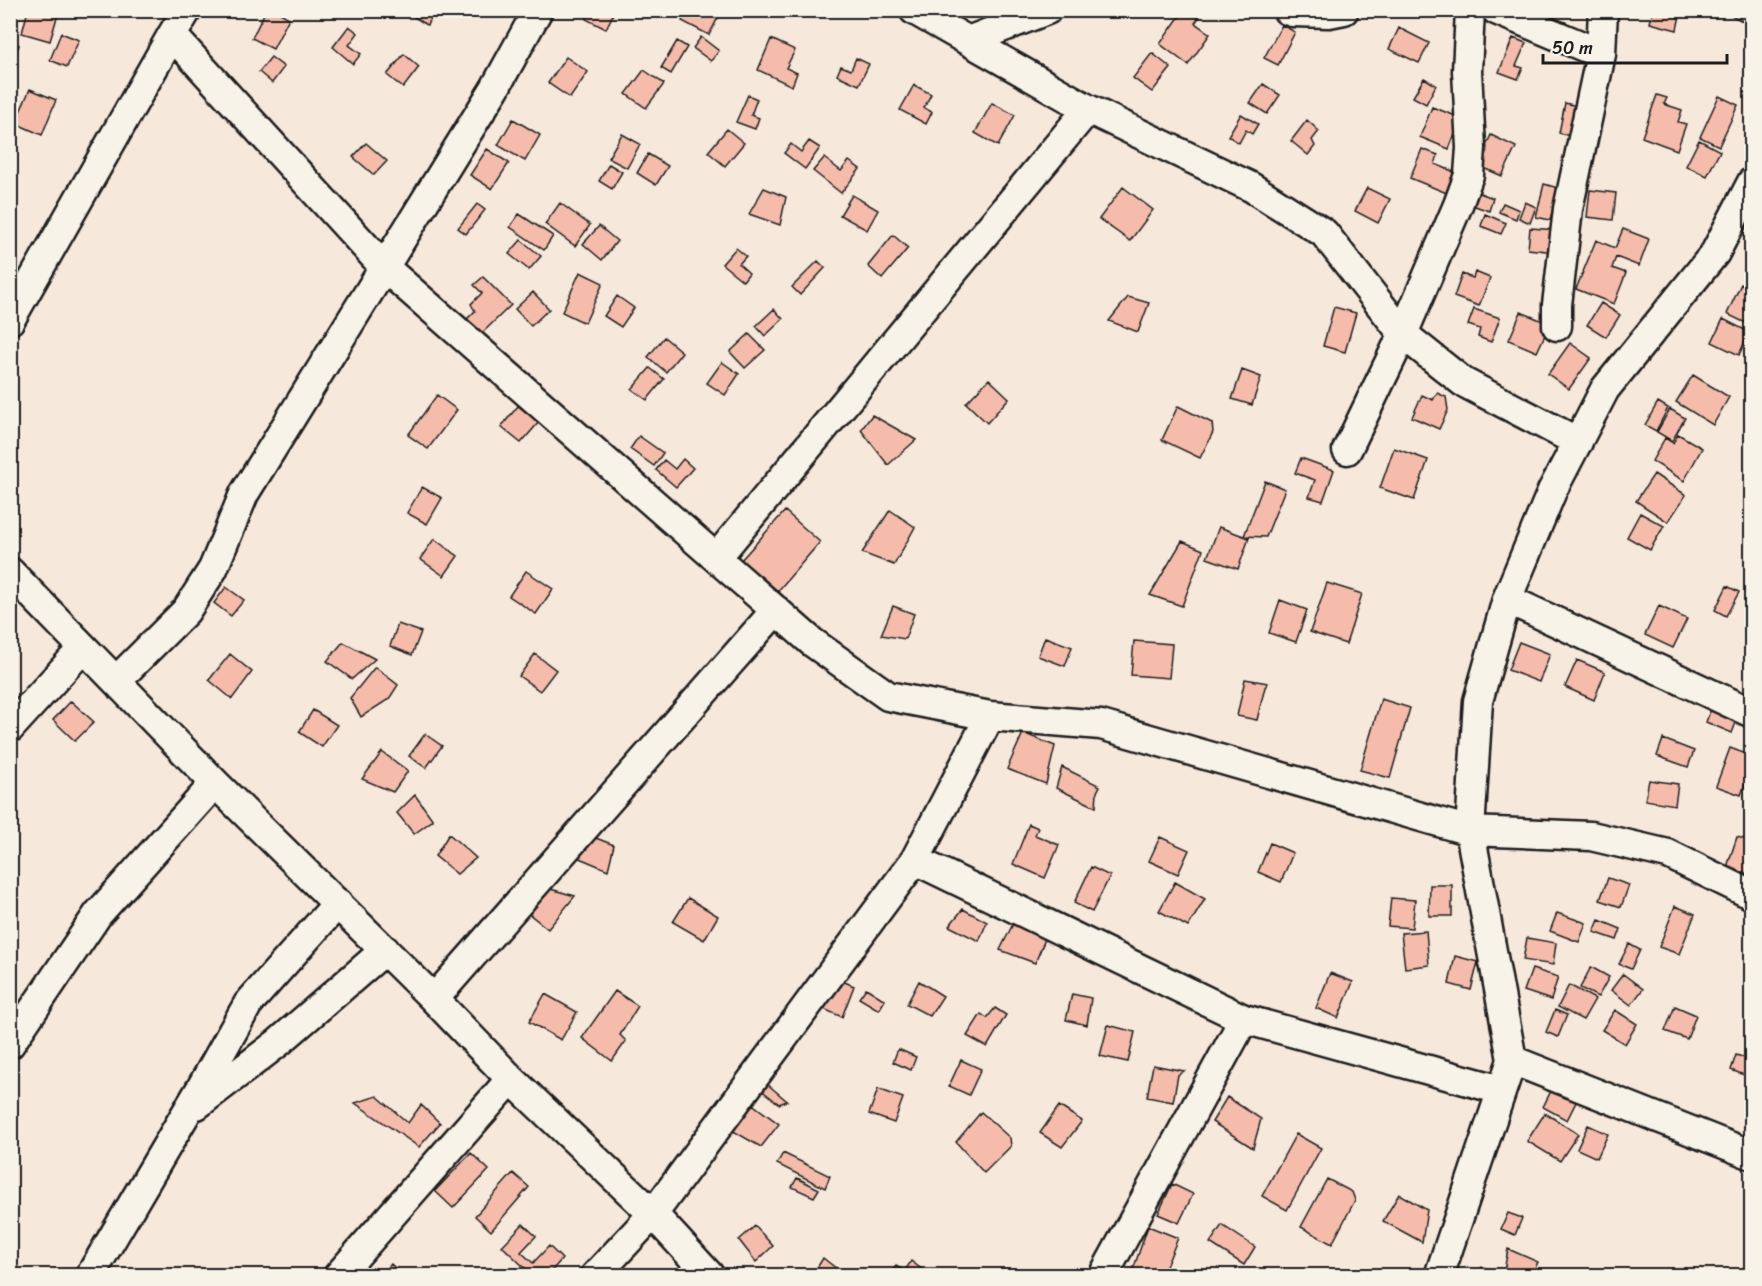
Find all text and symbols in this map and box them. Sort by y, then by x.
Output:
scale bar [1543,27,1728,65]
text: 50 m [1552,32,1593,64]

